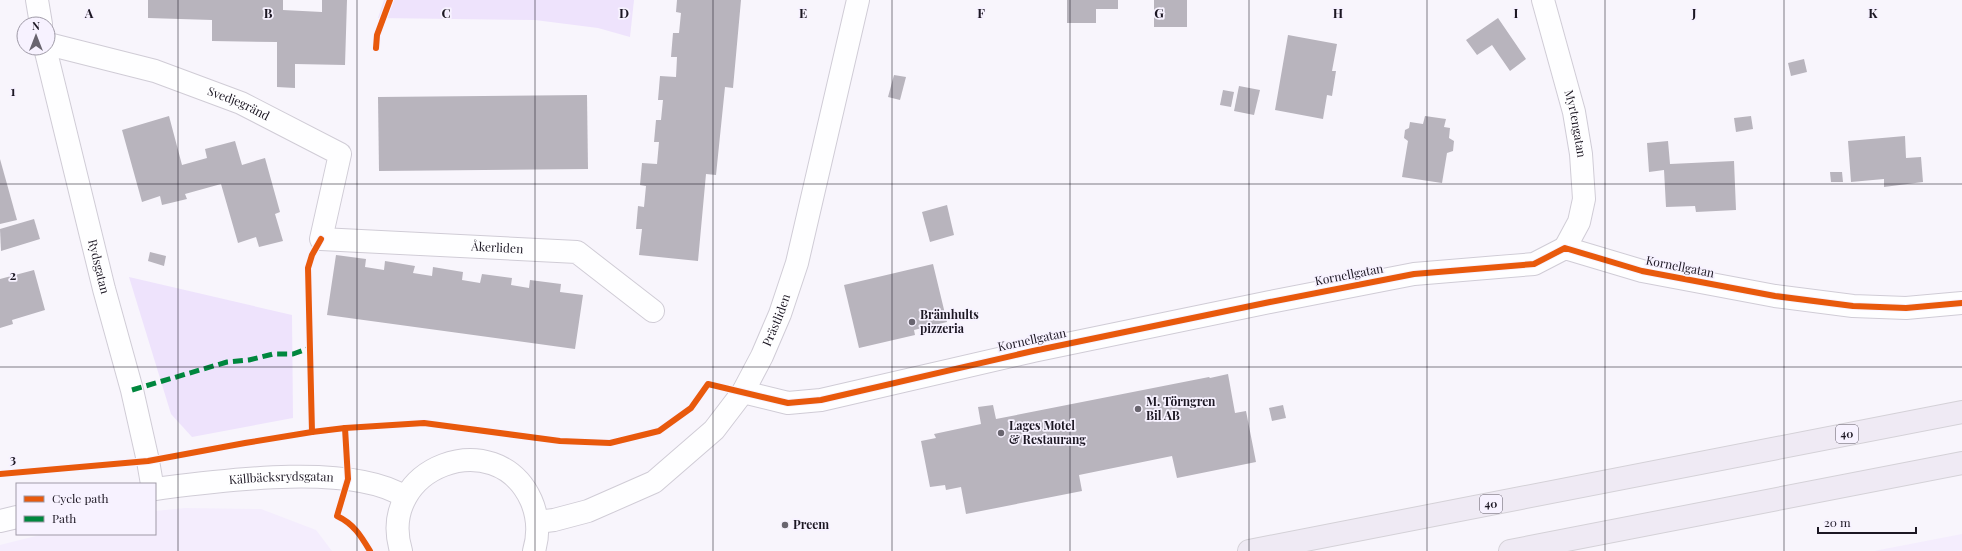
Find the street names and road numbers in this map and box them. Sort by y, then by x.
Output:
street label: Svedjegränd [205,82,273,123]
street label: Myrtengatan [1561,88,1590,159]
street label: Rydsgatan [85,237,114,295]
street label: Åkerliden [470,238,524,256]
street label: Kornellgatan [1645,252,1716,280]
street label: Kornellgatan [1313,260,1384,288]
street label: Prästliden [758,292,793,349]
street label: Kornellgatan [996,324,1067,354]
road number: 40 [1836,425,1858,443]
street label: Källbäcksrydsgatan [228,468,334,487]
road number: 40 [1480,495,1502,513]

